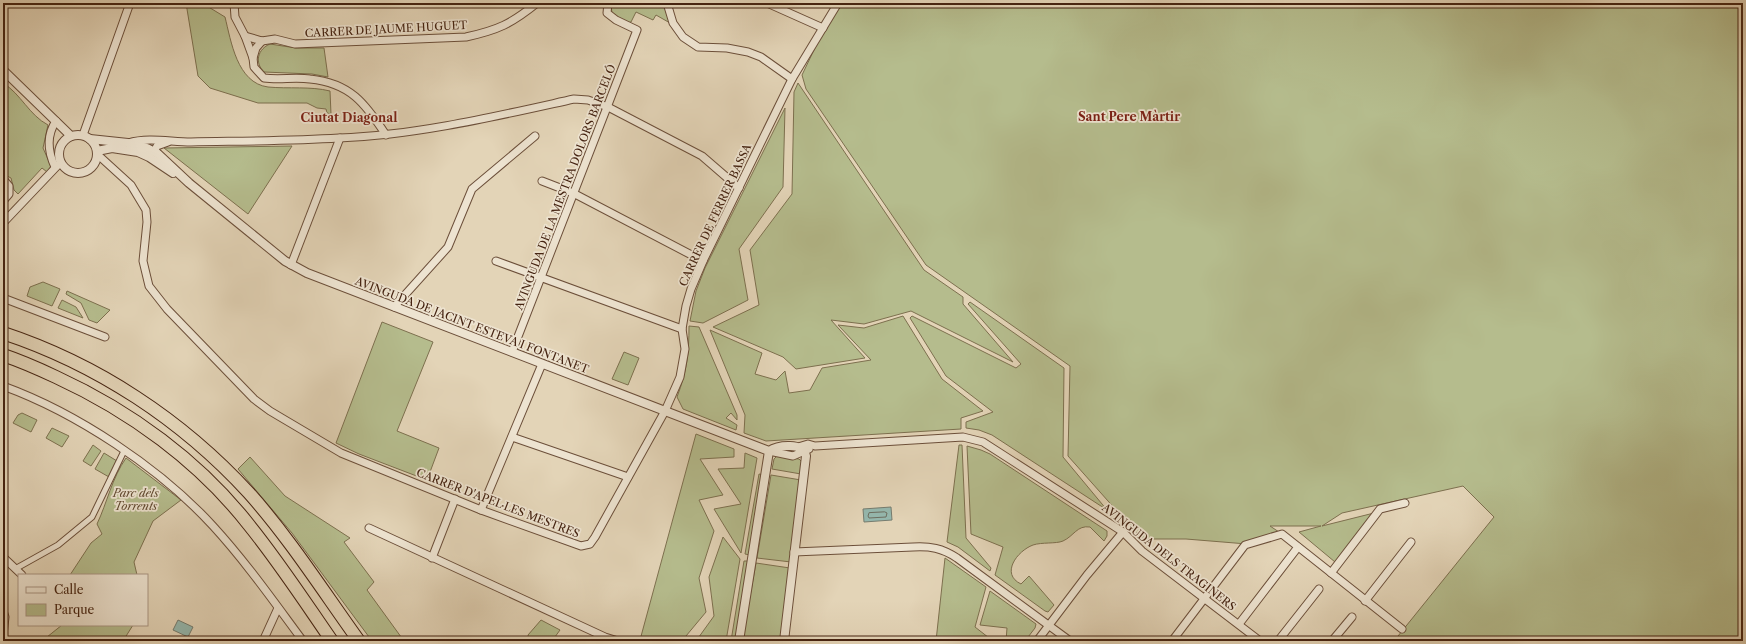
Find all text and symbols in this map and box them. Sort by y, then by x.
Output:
street label: CARRER DE JAUME HUGUET [304,18,468,40]
street label: AVINGUDA DE LA MESTRA DOLORS BARCELÓ [511,62,618,313]
district label: Sant Pere Màrtir [1078,109,1180,124]
district label: Ciutat Diagonal [300,110,398,125]
street label: CARRER DE FERRER BASSA [676,141,755,289]
street label: AVINGUDA DE JACINT ESTEVA I FONTANET [352,273,591,376]
street label: CARRER D'APEL·LES MESTRES [414,465,582,541]
park label: Parc dels Torrents [112,486,159,513]
street label: AVINGUDA DELS TRAGINERS [1098,500,1239,614]
legend [18,574,148,626]
text: Calle [54,582,84,597]
text: Parque [54,602,95,617]

